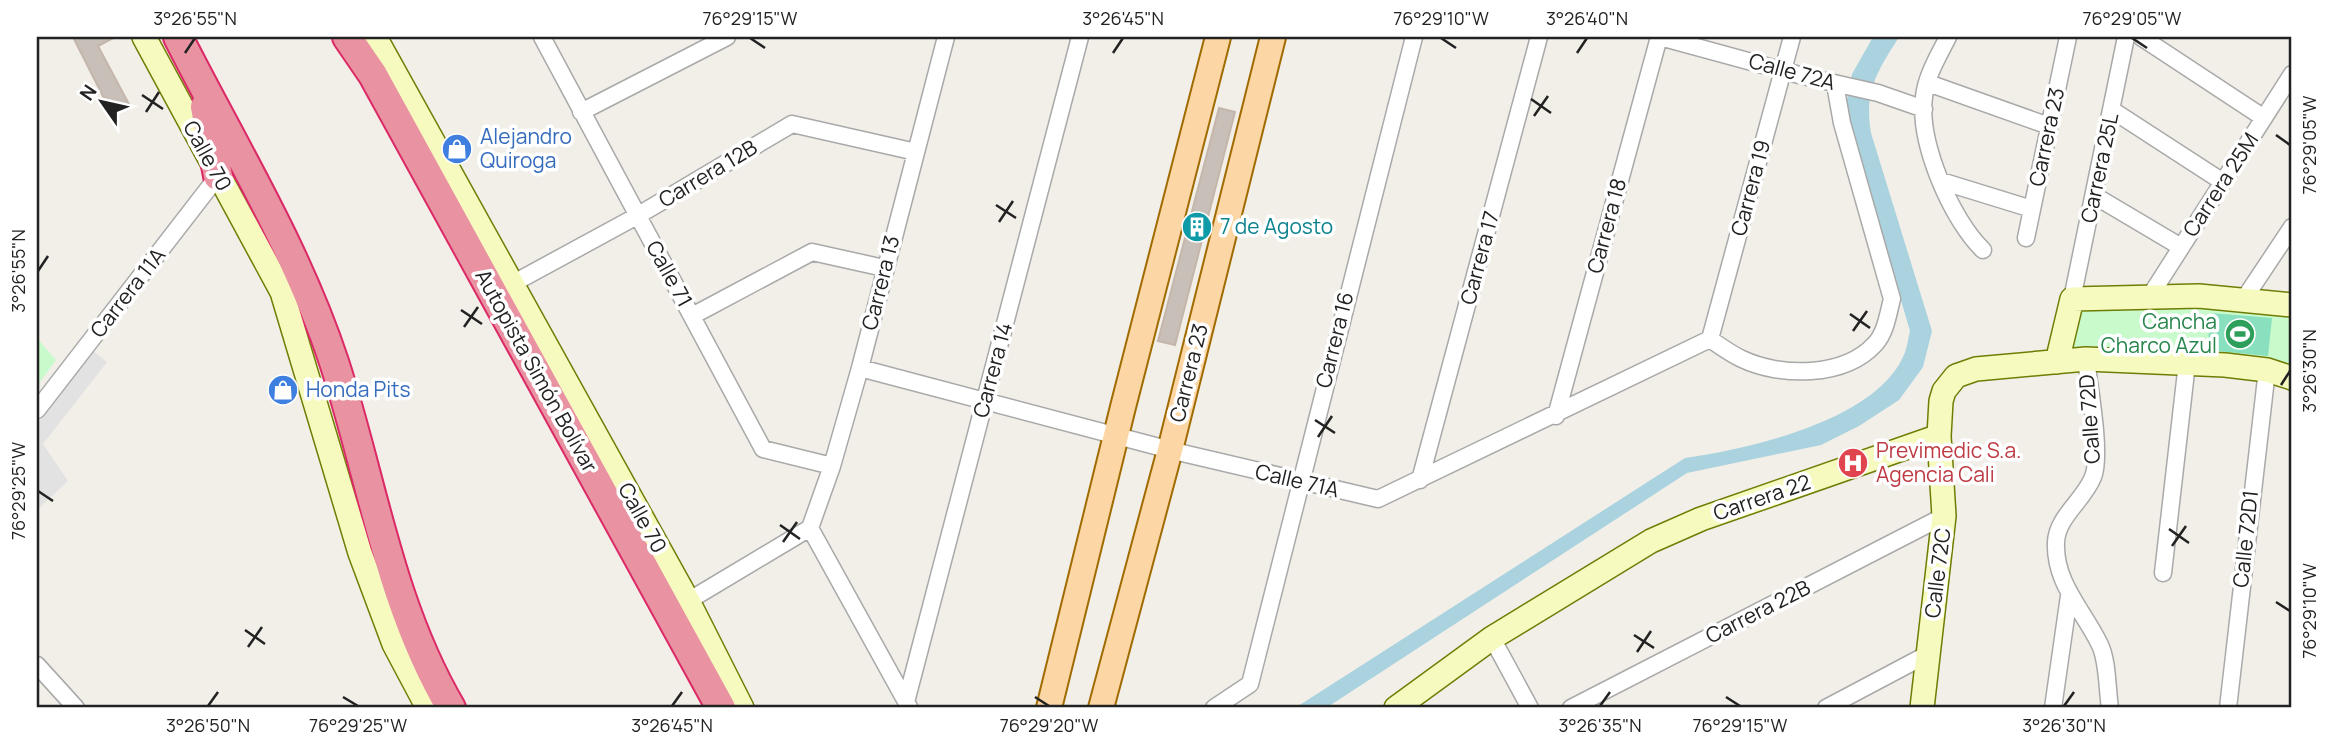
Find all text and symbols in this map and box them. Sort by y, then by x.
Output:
text: 3°26'55"N [153,6,237,30]
text: 76°29'15"W [703,6,798,30]
text: 3°26'45"N [1082,6,1164,30]
text: 76°29'10"W [1393,6,1489,30]
text: 3°26'40"N [1546,6,1628,30]
text: 76°29'05"W [2083,6,2182,30]
street label: Calle 72A [1746,46,1839,96]
north arrow [66,66,136,136]
text: N [73,80,103,105]
street label: Carrera 23 [2022,85,2070,189]
text: 76°29'05"W [2297,95,2321,194]
street label: Carrera 25L [2074,110,2124,225]
street label: Calle 70 [177,115,239,196]
place label: Alejandro Quiroga [480,122,572,174]
street label: Carrera 25M [2176,127,2264,242]
shop icon: Alejandro Quiroga [440,132,474,166]
street label: Carrera 12B [653,133,762,213]
street label: Carrera 19 [1724,137,1776,239]
street label: Carrera 18 [1580,175,1632,276]
street label: Carrera 17 [1453,208,1505,308]
building icon: 7 de Agosto [1180,210,1214,244]
place label: 7 de Agosto [1220,212,1333,240]
text: 3°26'55"N [6,229,30,313]
street label: Carrera 13 [855,232,905,333]
street label: Calle 71 [640,235,700,312]
street label: Carrera 11A [83,242,171,343]
street label: Autopista Simón Bolívar [469,264,605,477]
street label: Carrera 16 [1309,289,1359,391]
place label: Cancha Charco Azul [2101,307,2217,359]
sports icon: Cancha Charco Azul [2223,317,2257,351]
street label: Carrera 14 [966,319,1018,420]
street label: Carrera 23 [1162,321,1214,425]
text: 3°26'30"N [2297,329,2321,413]
shop icon: Honda Pits [266,373,300,407]
street label: Calle 72D [2072,373,2106,465]
place label: Honda Pits [306,375,411,403]
place label: Previmedic S.a. Agencia Cali [1876,436,2021,488]
text: 76°29'25"W [6,442,30,540]
hospital icon: Previmedic S.a. Agencia Cali [1836,446,1870,480]
street label: Calle 71A [1253,457,1342,503]
street label: Carrera 22 [1709,467,1814,527]
street label: Calle 70 [612,477,674,558]
street label: Calle 72D1 [2226,489,2264,589]
street label: Calle 72C [1918,526,1956,620]
text: 76°29'10"W [2297,563,2321,659]
street label: Carrera 22B [1701,573,1815,649]
text: 3°26'50"N [166,713,250,737]
text: 76°29'25"W [309,713,407,737]
text: 3°26'45"N [631,713,713,737]
text: 76°29'20"W [1000,713,1099,737]
text: 3°26'35"N [1558,713,1642,737]
text: 76°29'15"W [1693,713,1788,737]
text: 3°26'30"N [2022,713,2106,737]

